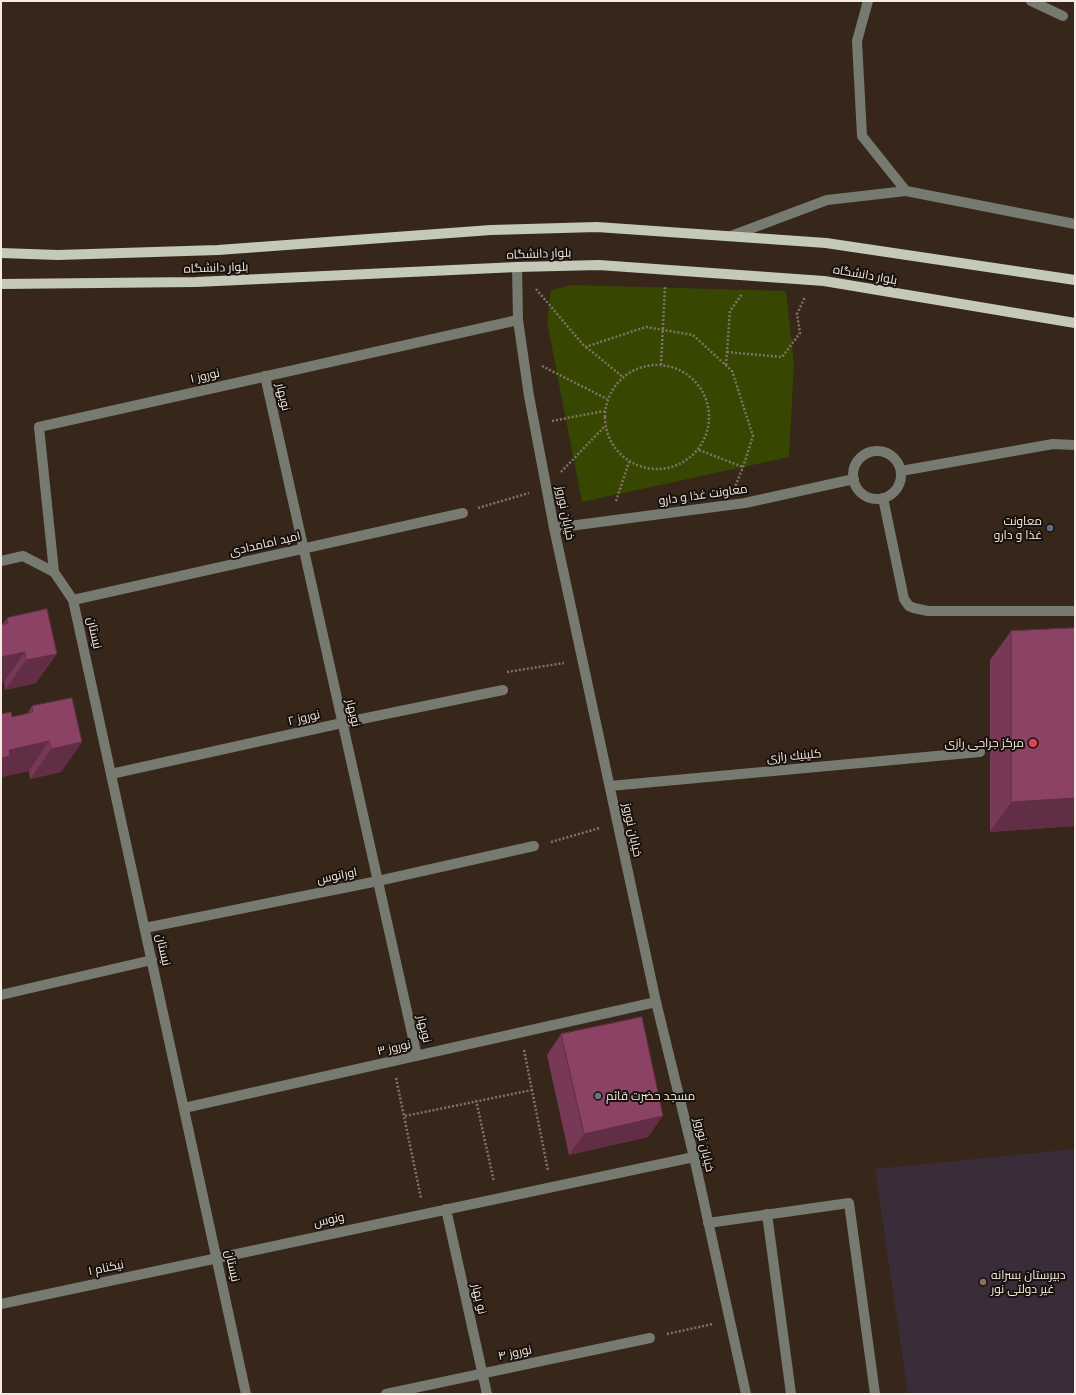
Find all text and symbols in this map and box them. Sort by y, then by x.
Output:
street label: بلوار دانشگاه [506,246,572,262]
street label: بلوار دانشگاه [183,260,249,276]
street label: بلوار دانشگاه [832,262,898,288]
street label: نوروز ۱ [189,366,221,386]
street label: نوبهار [273,382,293,412]
street label: معاونت غذا و دارو [658,482,748,508]
street label: خیابان نوروز [553,485,577,541]
place label: معاونت غذا و دارو [994,514,1042,542]
marker: معاونت غذا و دارو [1045,523,1055,533]
street label: امید امامدادی [228,529,302,559]
street label: نیستان [84,616,104,650]
street label: نوبهار [343,698,363,728]
street label: نوروز ۲ [287,707,321,729]
place label: مرکز جراحی رازی [944,736,1024,750]
marker: مرکز جراحی رازی [1027,737,1039,749]
street label: كلينيك رازی [766,746,822,766]
street label: خیابان نوروز [619,802,645,858]
street label: اورانوس [316,865,358,887]
street label: نیستان [153,933,173,967]
street label: نوبهار [414,1014,434,1044]
street label: نوروز ۳ [376,1037,412,1059]
place label: مسجد حضرت قائم [606,1089,695,1103]
marker: مسجد حضرت قائم [593,1091,603,1101]
street label: خیابان نوروز [691,1117,717,1173]
street label: ونوس [312,1210,346,1230]
street label: نیستان [222,1249,242,1283]
street label: نیکنام ۱ [87,1257,125,1279]
place label: دبیرستان بسرانه غیر دولتی نور [991,1268,1065,1296]
marker: دبیرستان بسرانه غیر دولتی نور [978,1277,988,1287]
street label: نو بهار [468,1282,490,1316]
street label: نوروز ۴ [497,1342,533,1364]

